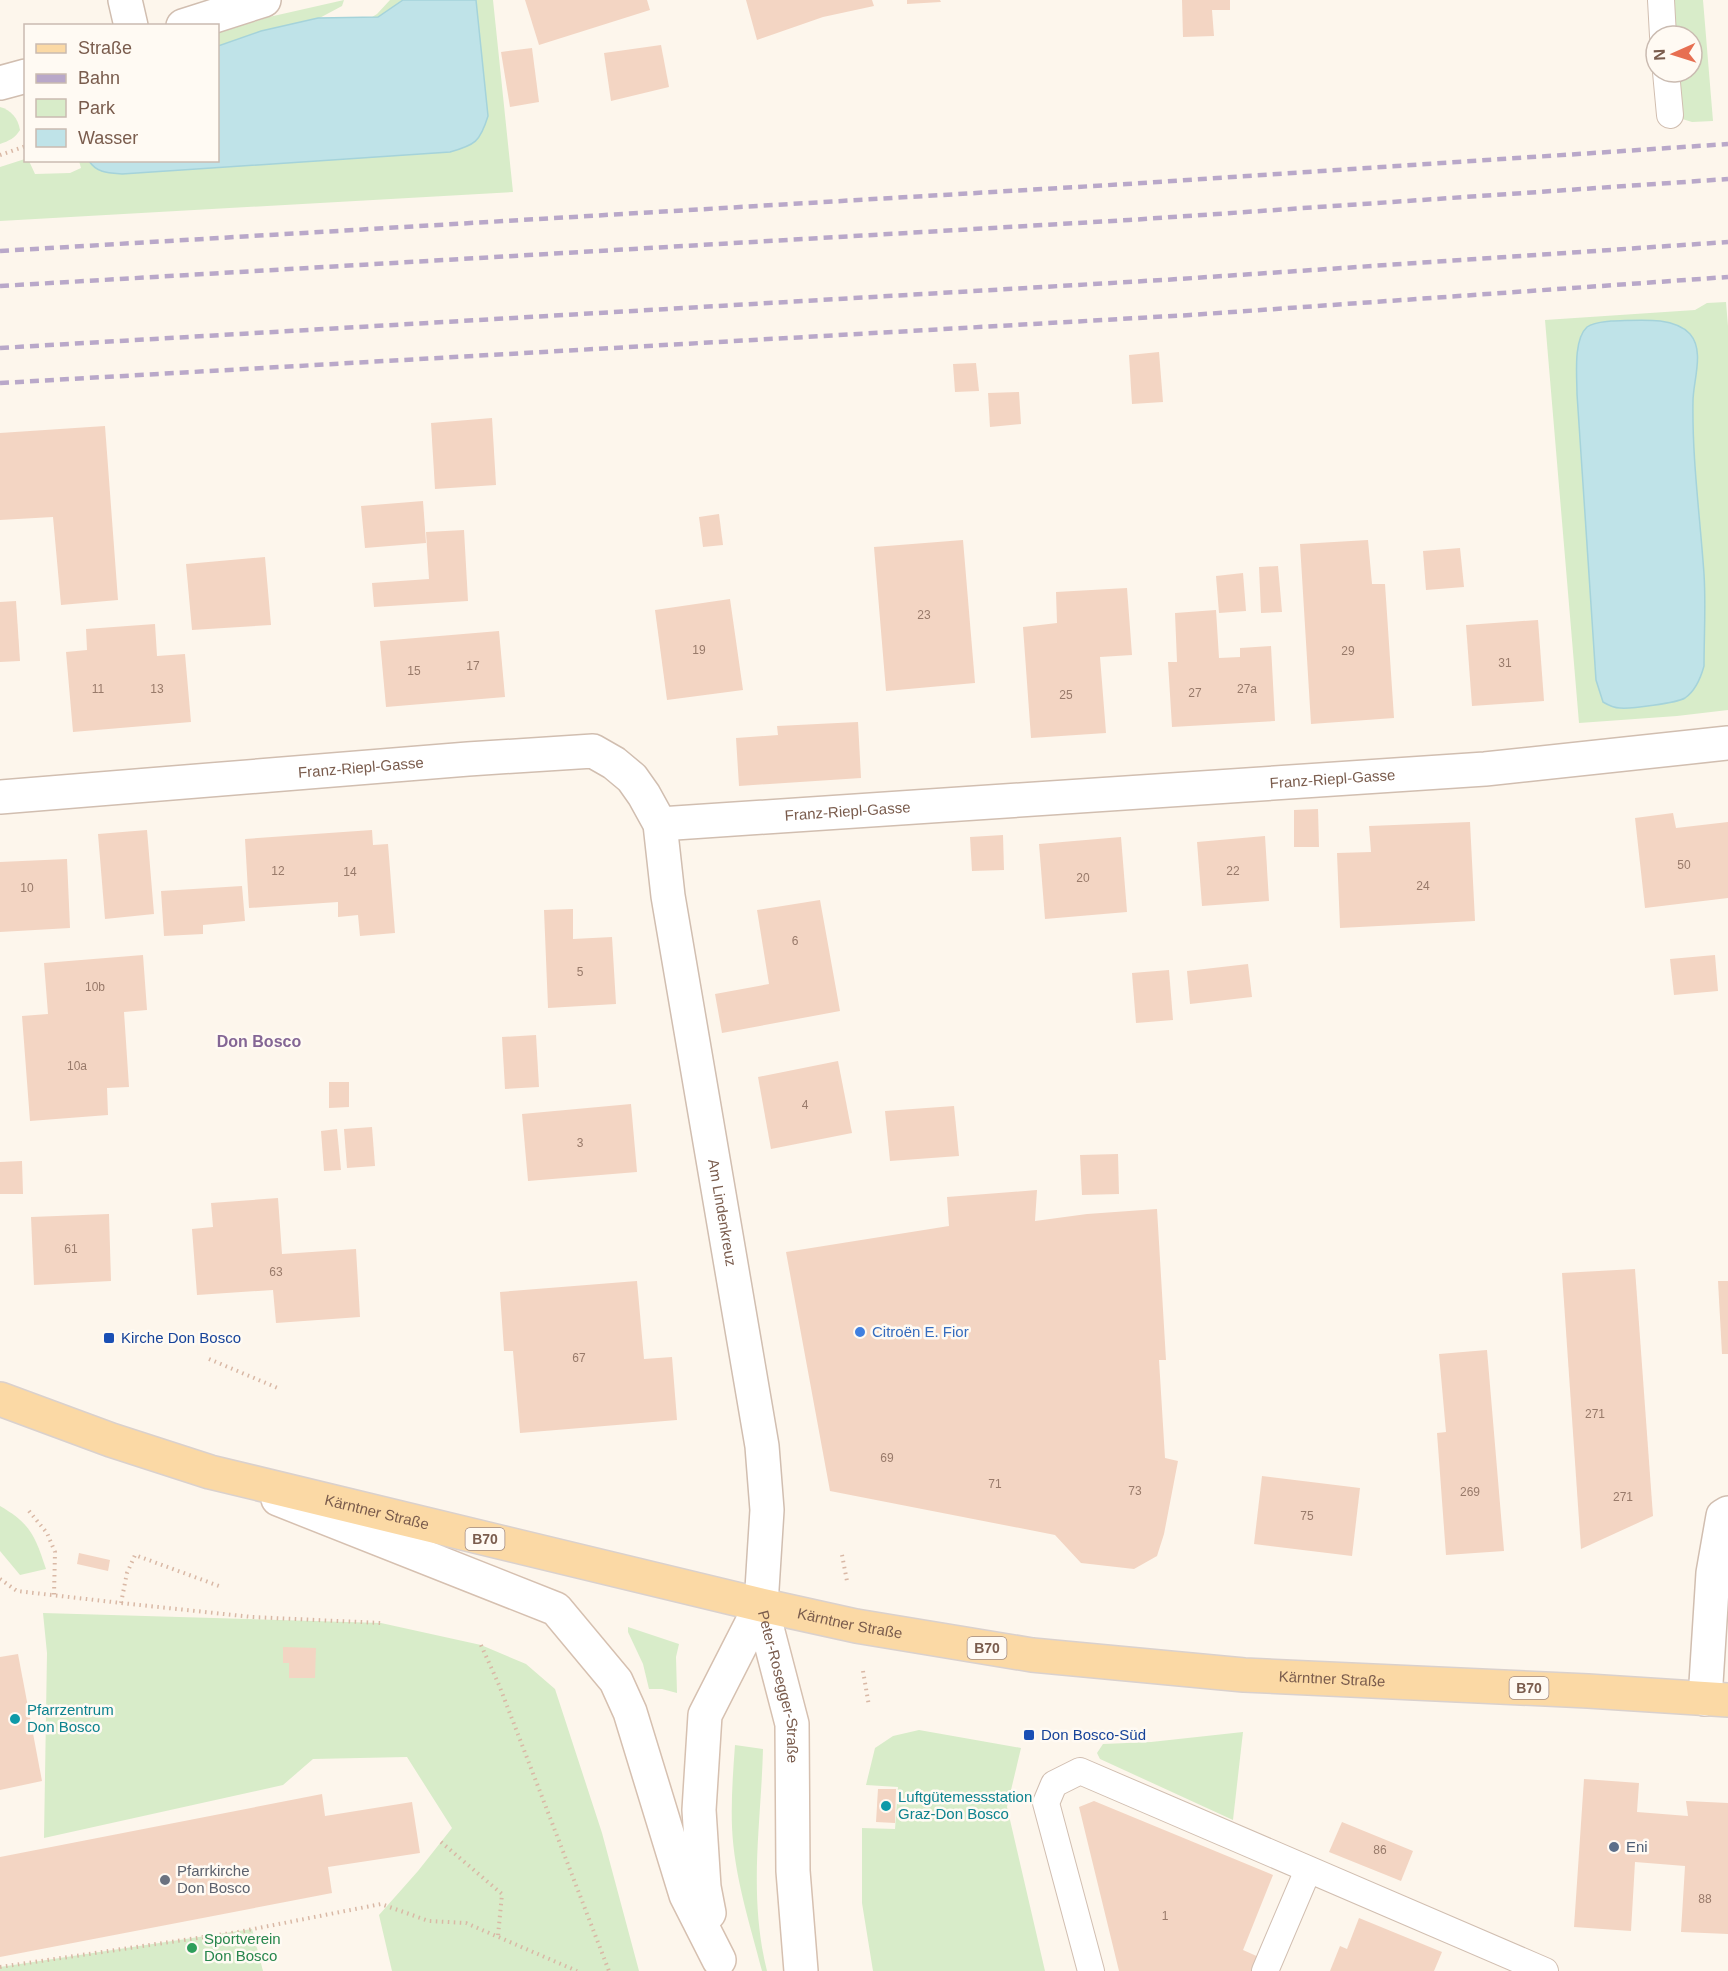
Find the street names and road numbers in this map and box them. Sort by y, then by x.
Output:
street label: Franz-Riepl-Gasse [297,754,424,781]
street label: Franz-Riepl-Gasse [1269,766,1396,791]
street label: Franz-Riepl-Gasse [784,798,911,824]
street label: Am Lindenkreuz [705,1158,740,1267]
street label: Kärntner Straße [323,1491,431,1533]
road number: B70 [466,1528,504,1550]
street label: Kärntner Straße [796,1604,904,1642]
street label: Peter-Rosegger-Straße [755,1609,802,1763]
road number: B70 [968,1637,1006,1659]
street label: Kärntner Straße [1278,1668,1386,1690]
road number: B70 [1510,1677,1549,1699]

